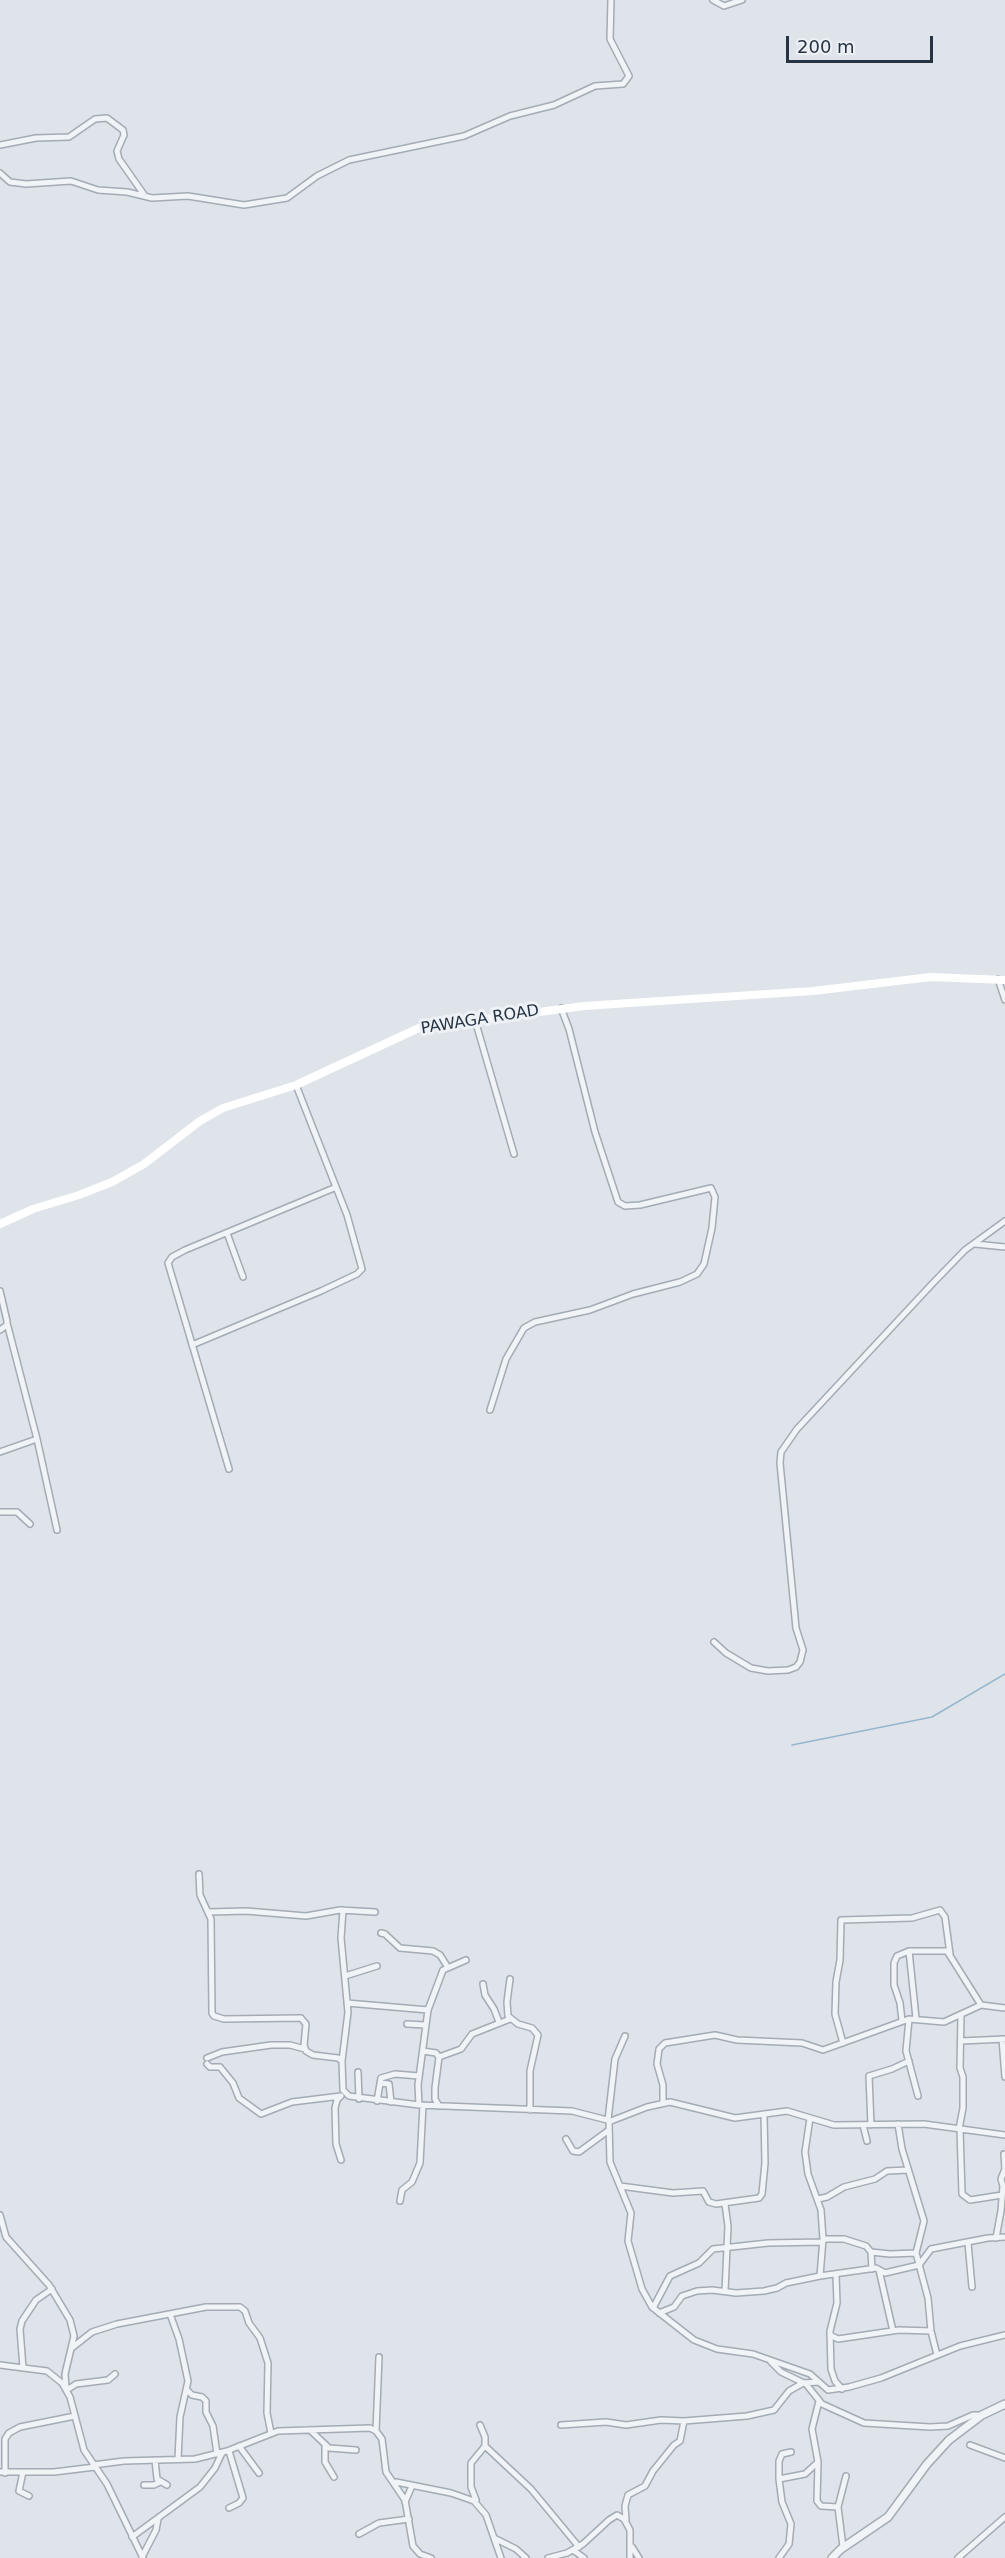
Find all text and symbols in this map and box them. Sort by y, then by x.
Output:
scale bar [789,24,936,62]
text: 200 m [797,36,855,57]
street label: PAWAGA ROAD [420,1001,540,1039]

